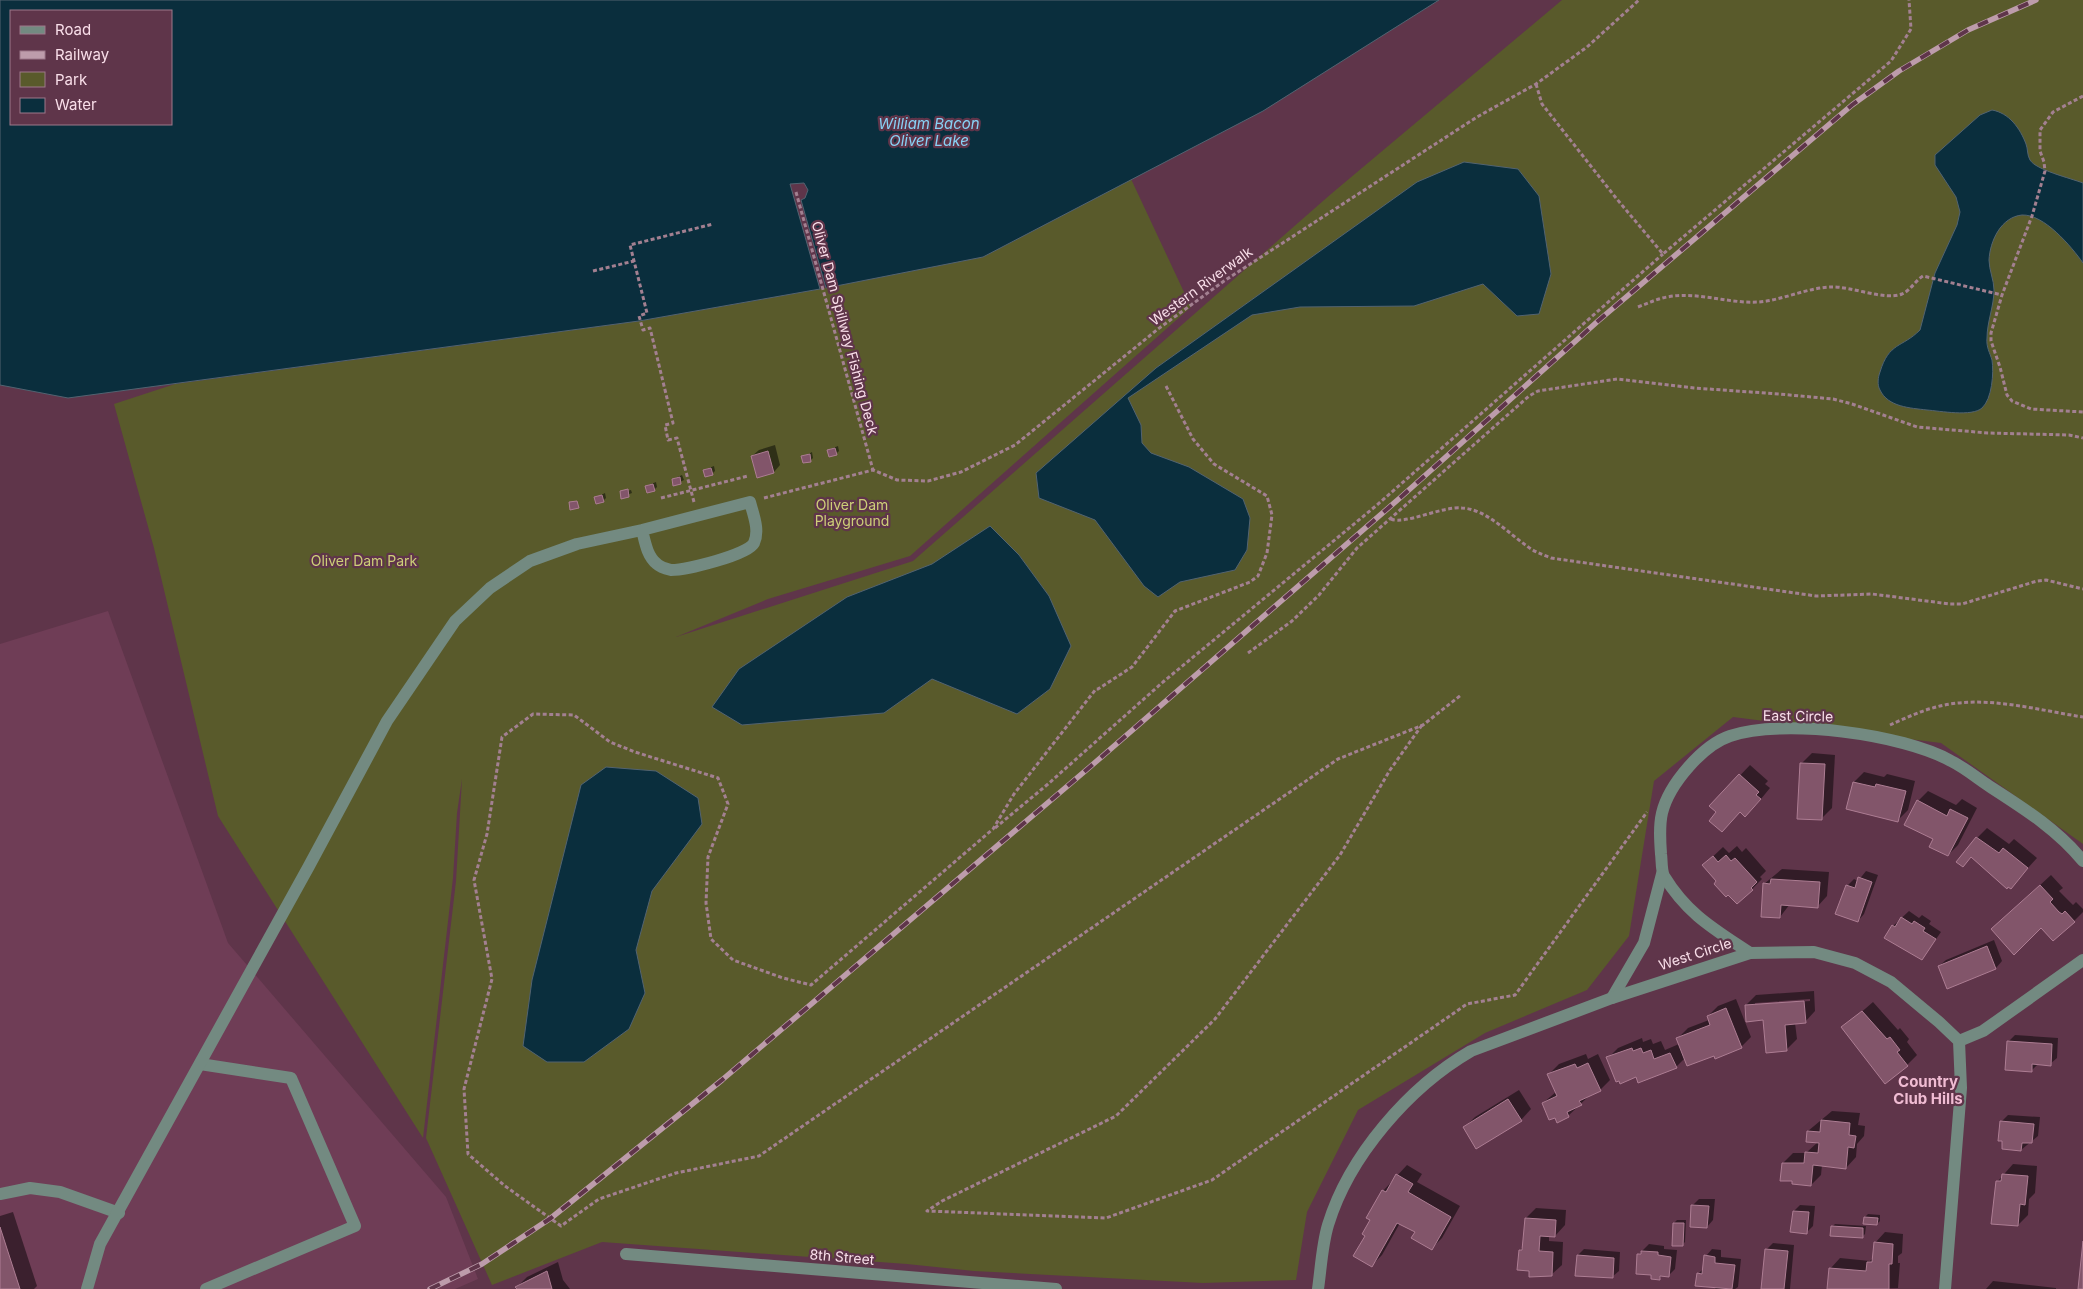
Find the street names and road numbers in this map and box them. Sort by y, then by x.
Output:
street label: Oliver Dam Spillway Fishing Deck [809,219,882,437]
street label: Western Riverwalk [1146,242,1256,329]
street label: East Circle [1763,706,1833,725]
street label: West Circle [1656,934,1733,973]
street label: 8th Street [809,1245,876,1268]

